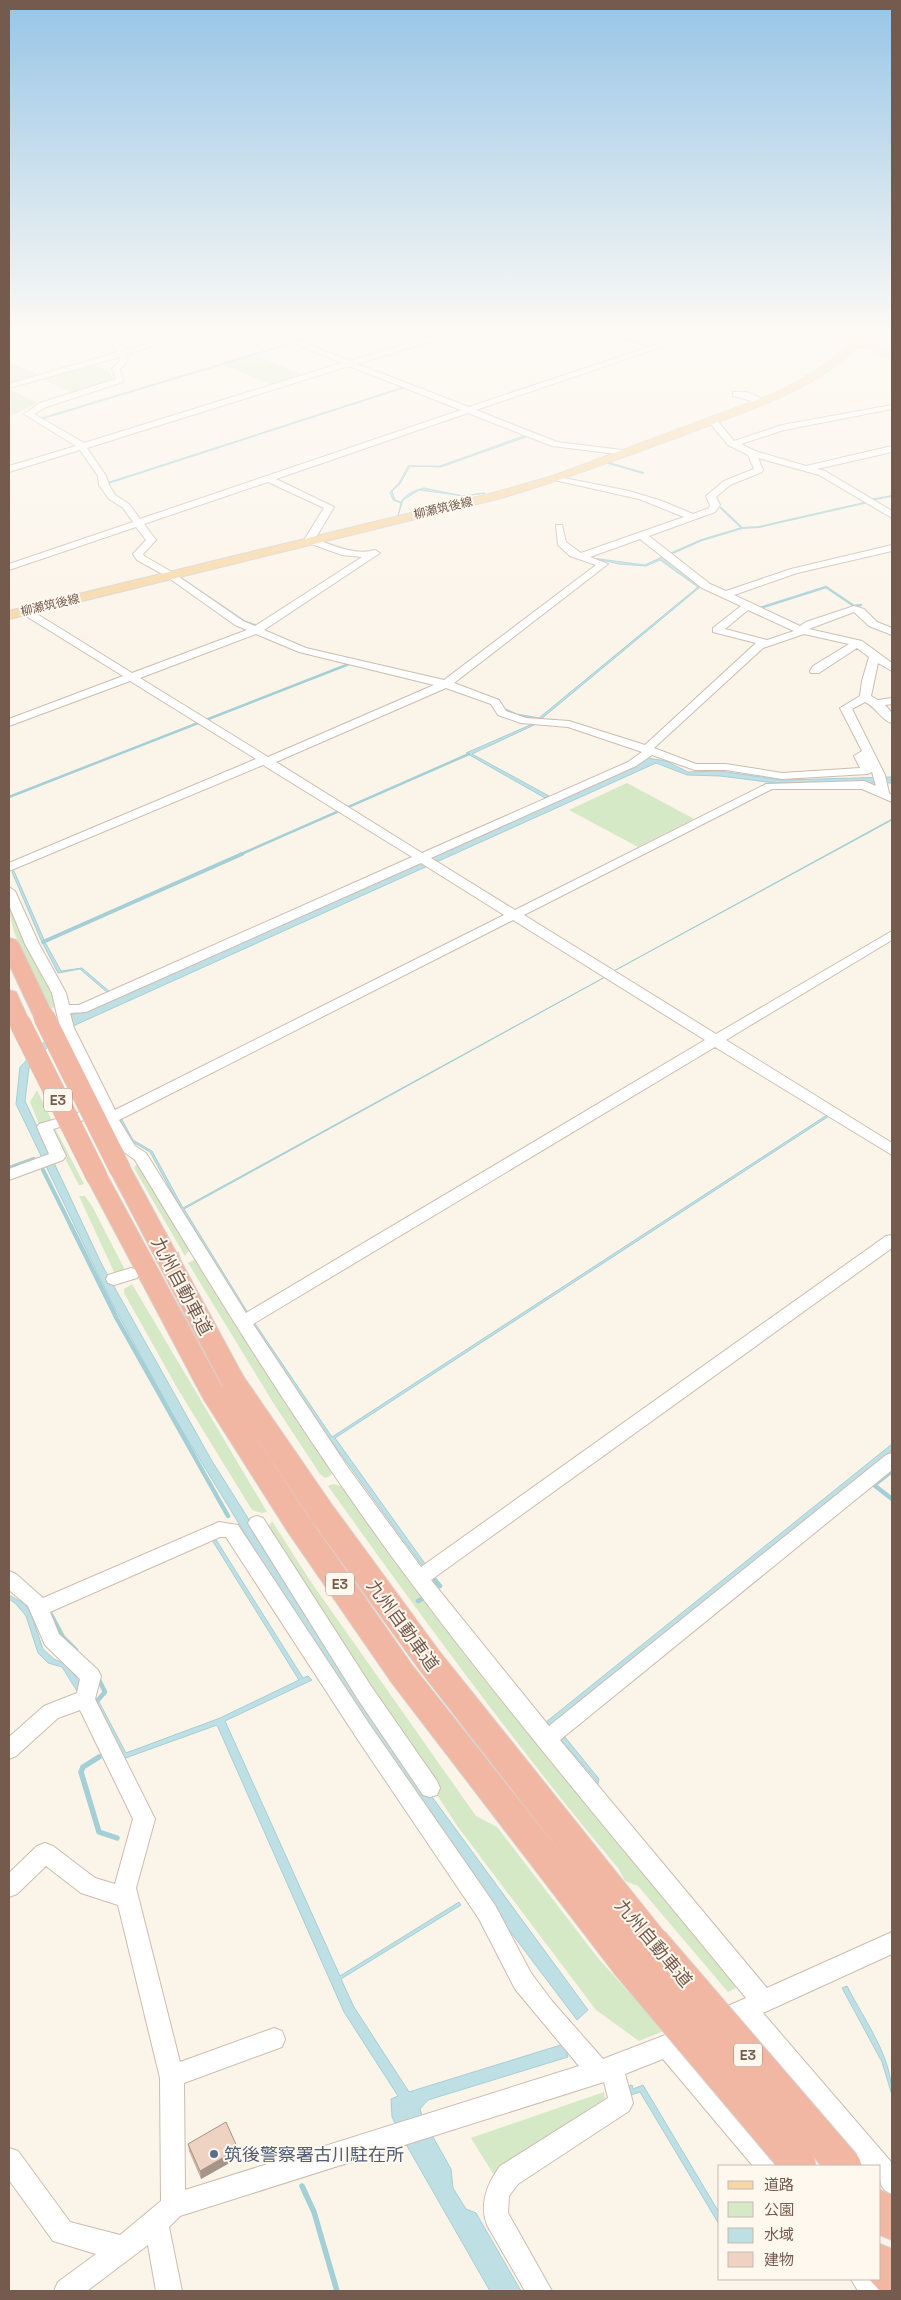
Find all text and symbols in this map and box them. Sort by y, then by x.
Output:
street label: 柳瀬筑後線 [412,493,474,523]
street label: 柳瀬筑後線 [19,590,81,620]
road number: E3 [44,1088,72,1112]
street label: 九州自動車道 [146,1233,218,1339]
road number: E3 [326,1572,354,1596]
street label: 九州自動車道 [362,1575,444,1675]
street label: 九州自動車道 [610,1894,698,1992]
road number: E3 [734,2044,762,2066]
place label: 筑後警察署古川駐在所 [224,2143,404,2166]
marker: 筑後警察署古川駐在所 [208,2148,220,2160]
legend [718,2165,881,2280]
text: 道路 [764,2175,794,2194]
text: 公園 [764,2200,794,2219]
text: 水域 [764,2225,794,2244]
text: 建物 [764,2250,794,2269]

